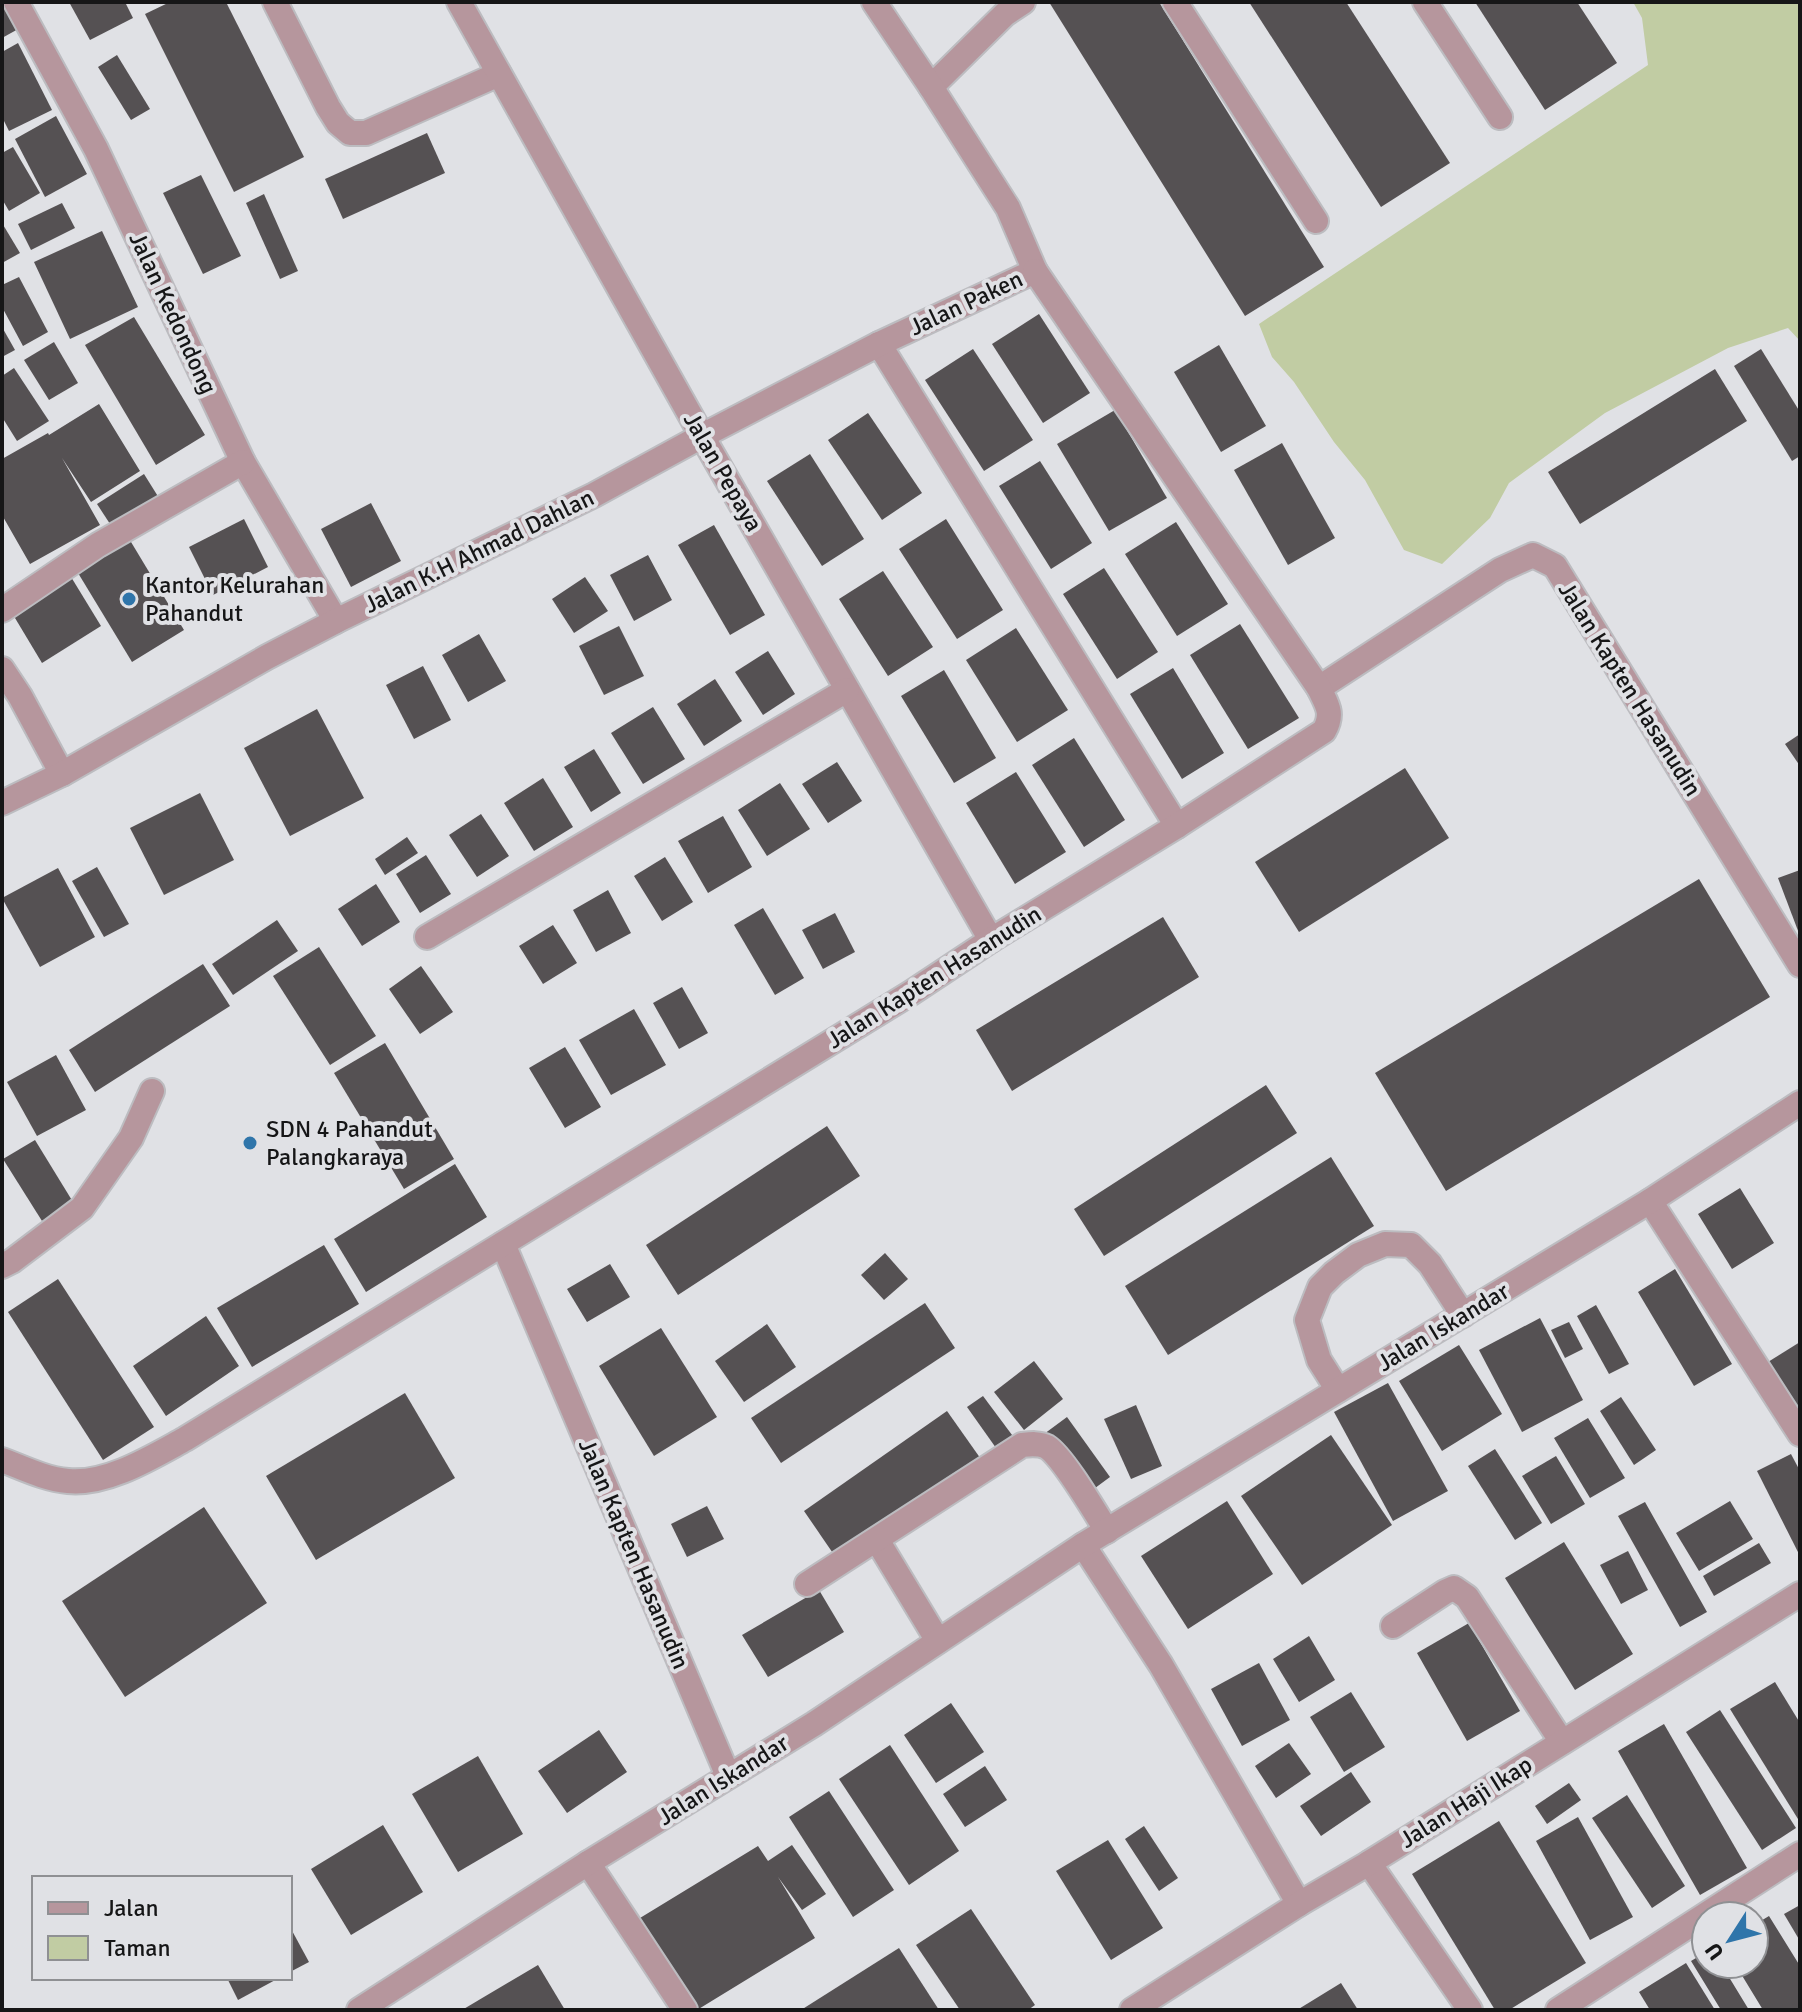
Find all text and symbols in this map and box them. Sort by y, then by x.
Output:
street label: Jalan Kedondong [122,227,224,399]
street label: Jalan Paken [904,264,1028,342]
street label: Jalan Pepaya [677,407,769,537]
street label: Jalan K.H Ahmad Dahlan [359,482,599,620]
place label: Kantor Kelurahan Pahandut [145,570,324,628]
street label: Jalan Kapten Hasanudin [1552,576,1708,802]
marker: Kantor Kelurahan Pahandut [120,590,138,608]
street label: Jalan Kapten Hasanudin [821,899,1047,1055]
place label: SDN 4 Pahandut Palangkaraya [266,1114,433,1172]
marker: SDN 4 Pahandut Palangkaraya [241,1134,259,1152]
street label: Jalan Iskandar [1372,1276,1515,1378]
street label: Jalan Kapten Hasanudin [572,1434,696,1674]
street label: Jalan Iskandar [652,1728,794,1832]
street label: Jalan Haji Ikap [1394,1749,1538,1855]
legend [32,1876,292,1980]
text: Jalan [104,1893,159,1923]
north arrow [1690,1900,1770,1980]
text: Taman [104,1933,171,1963]
text: U [1699,1938,1730,1965]

